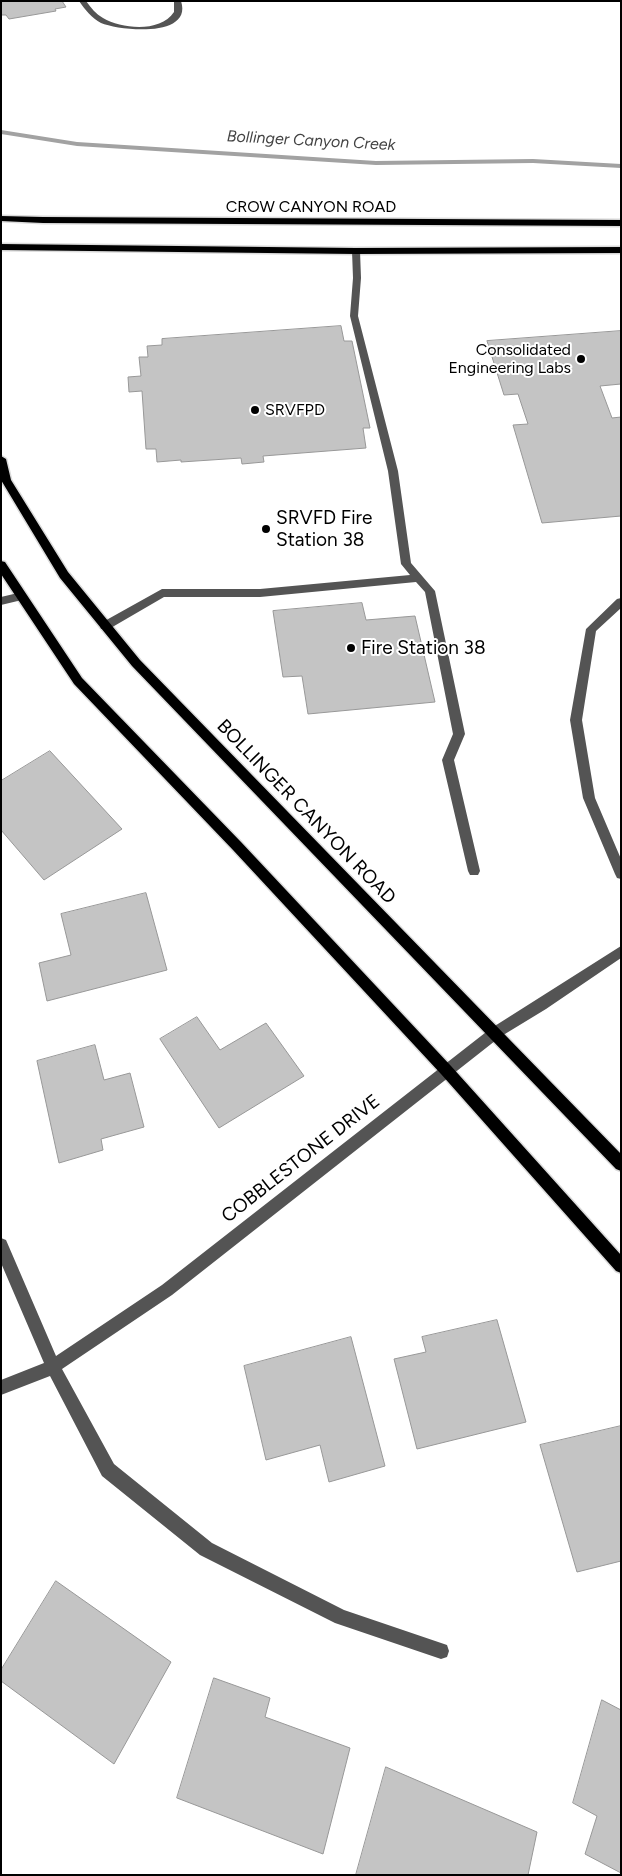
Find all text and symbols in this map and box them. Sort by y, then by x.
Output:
water label: Bollinger Canyon Creek [226,127,396,155]
street label: CROW CANYON ROAD [226,197,396,217]
place label: Consolidated Engineering Labs [448,340,571,378]
marker: Consolidated Engineering Labs [575,353,587,365]
place label: SRVFPD [265,400,325,420]
marker: SRVFPD [249,404,261,416]
place label: SRVFD Fire Station 38 [276,507,372,551]
marker: SRVFD Fire Station 38 [260,523,272,535]
place label: Fire Station 38 [361,637,486,659]
marker: Fire Station 38 [345,642,357,654]
street label: BOLLINGER CANYON ROAD [212,715,400,909]
street label: COBBLESTONE DRIVE [217,1090,385,1228]

